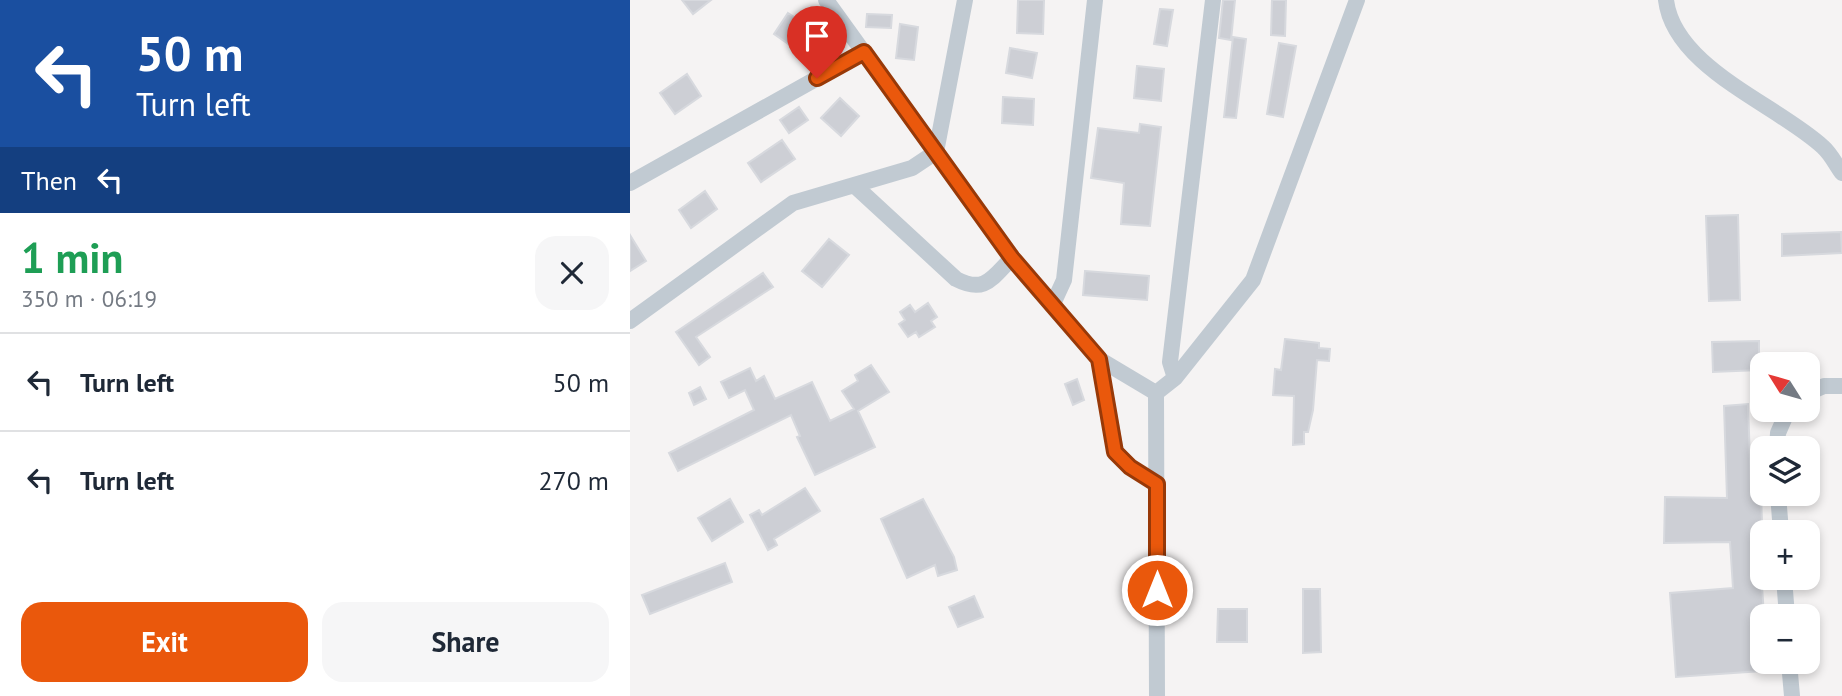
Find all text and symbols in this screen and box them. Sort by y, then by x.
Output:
pin [787,6,847,78]
icon: arrive [798,17,836,55]
text: 50 m [136,21,243,85]
icon: left [21,28,112,119]
text: Turn left [136,83,251,125]
icon: left [91,161,129,199]
text: Then [21,164,77,197]
text: 1 min [21,230,123,285]
button: close [535,236,609,310]
text: 350 m · 06:19 [21,284,157,313]
north arrow [1750,352,1820,422]
map controls [1750,352,1820,674]
icon: left [21,363,59,401]
text: Turn left [80,366,174,399]
text: 50 m [553,366,609,399]
button: layers [1750,436,1820,506]
icon: left [21,461,59,499]
text: Turn left [80,464,174,497]
text: 270 m [538,464,609,497]
button: + [1750,520,1820,590]
position arrow [1120,553,1194,627]
button: Exit [21,602,308,682]
button: Share [322,602,609,682]
button: − [1750,604,1820,674]

